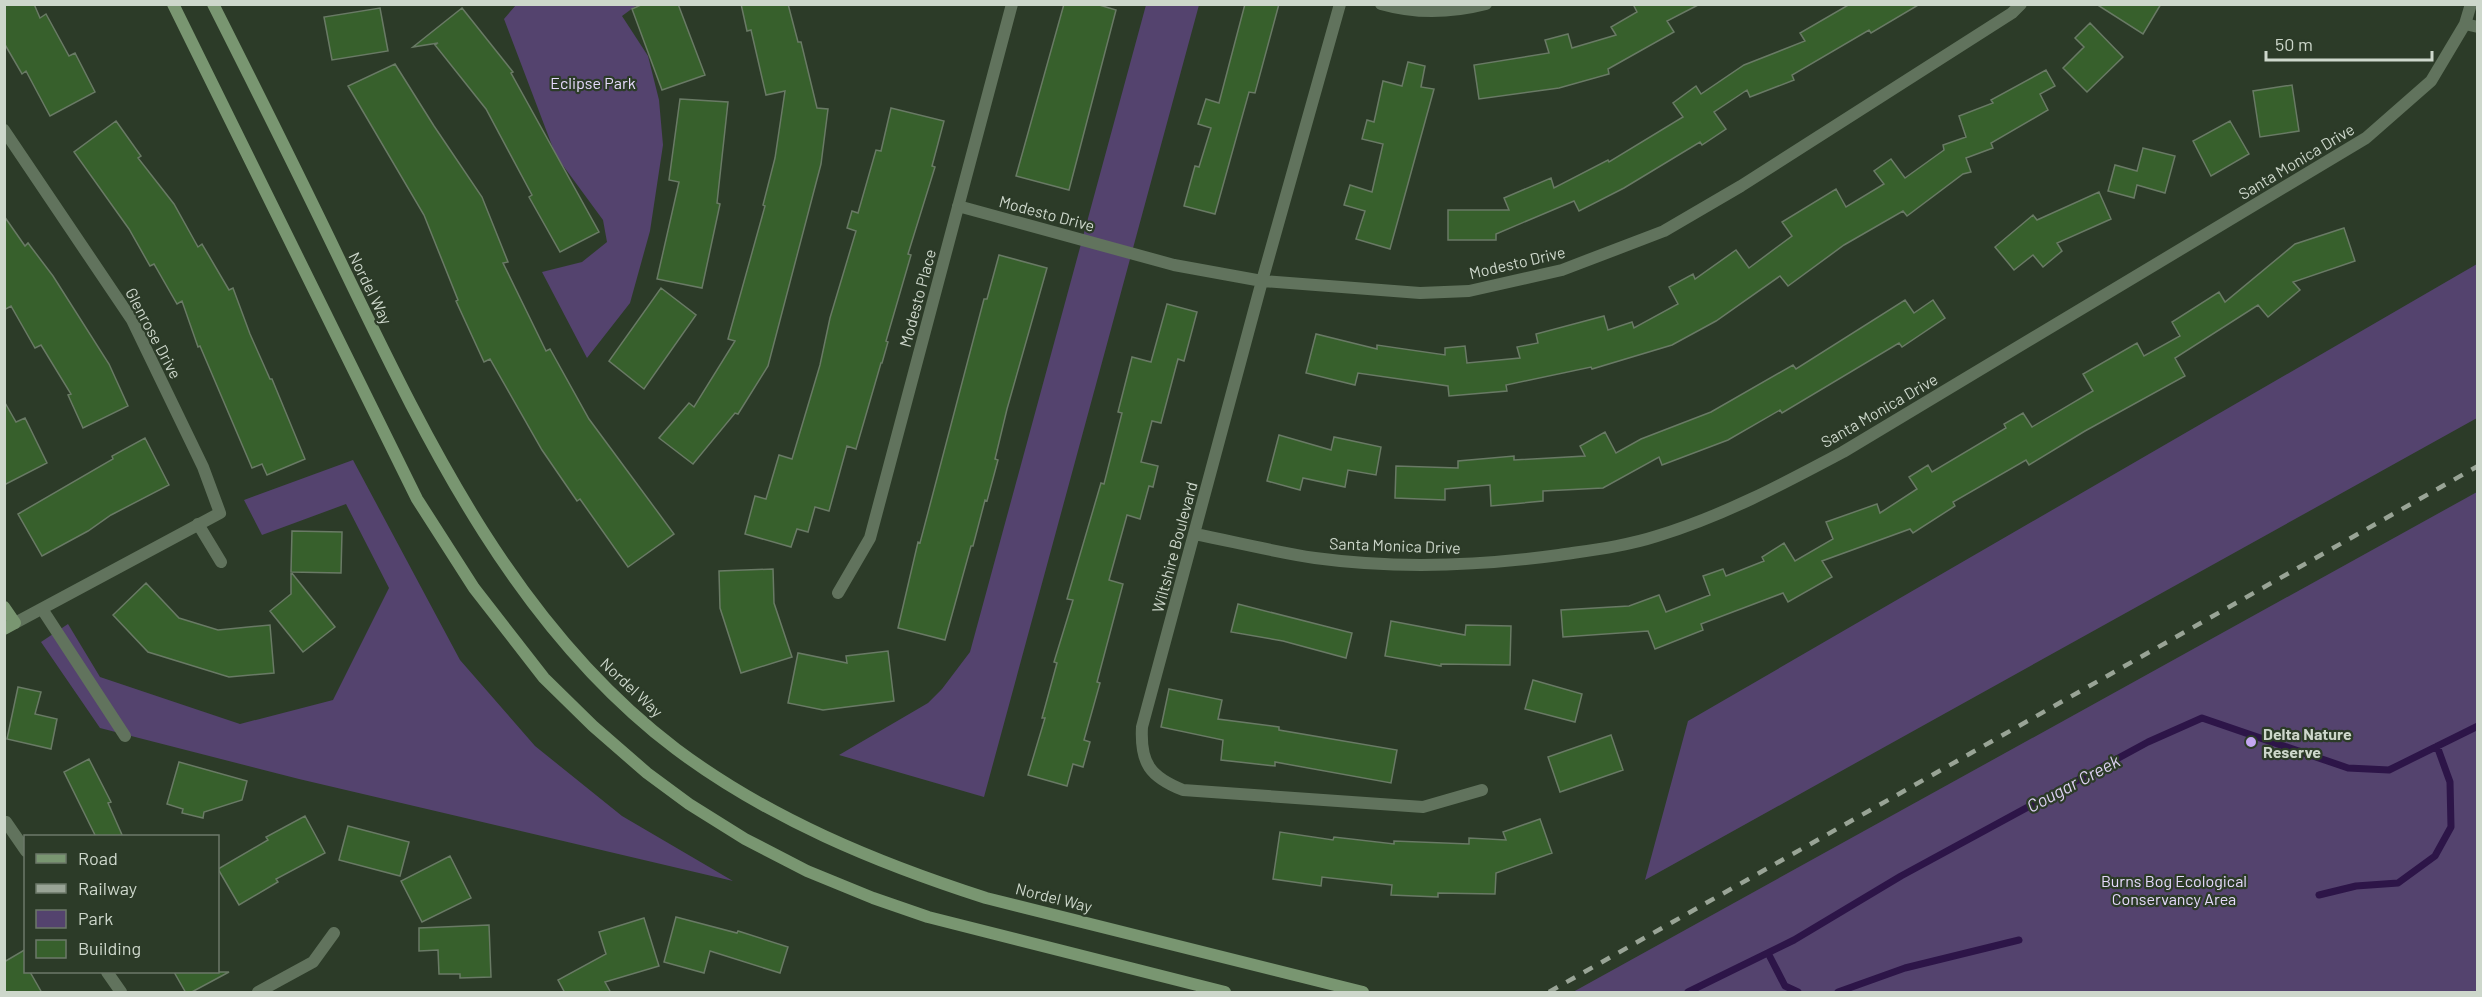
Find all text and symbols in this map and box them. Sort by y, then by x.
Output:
scale bar [2266,24,2432,62]
text: 50 m [2275,33,2313,55]
park label: Eclipse Park [550,73,636,92]
street label: Santa Monica Drive [2235,119,2357,203]
street label: Modesto Drive [997,191,1097,235]
street label: Modesto Drive [1467,242,1567,282]
street label: Modesto Place [895,247,939,349]
street label: Nordel Way [345,249,397,328]
street label: Glenrose Drive [122,284,186,382]
street label: Santa Monica Drive [1817,369,1941,451]
street label: Wiltshire Boulevard [1147,479,1201,615]
street label: Santa Monica Drive [1329,533,1461,557]
street label: Nordel Way [597,653,668,721]
place label: Delta Nature Reserve [2263,724,2352,761]
marker: Delta Nature Reserve [2244,735,2258,749]
water label: Cougar Creek [2023,749,2124,817]
legend [24,835,219,973]
text: Road [78,847,118,869]
park label: Burns Bog Ecological Conservancy Area [2101,871,2247,908]
text: Railway [78,877,137,899]
street label: Nordel Way [1014,878,1095,916]
text: Park [78,907,113,929]
text: Building [78,937,141,959]

